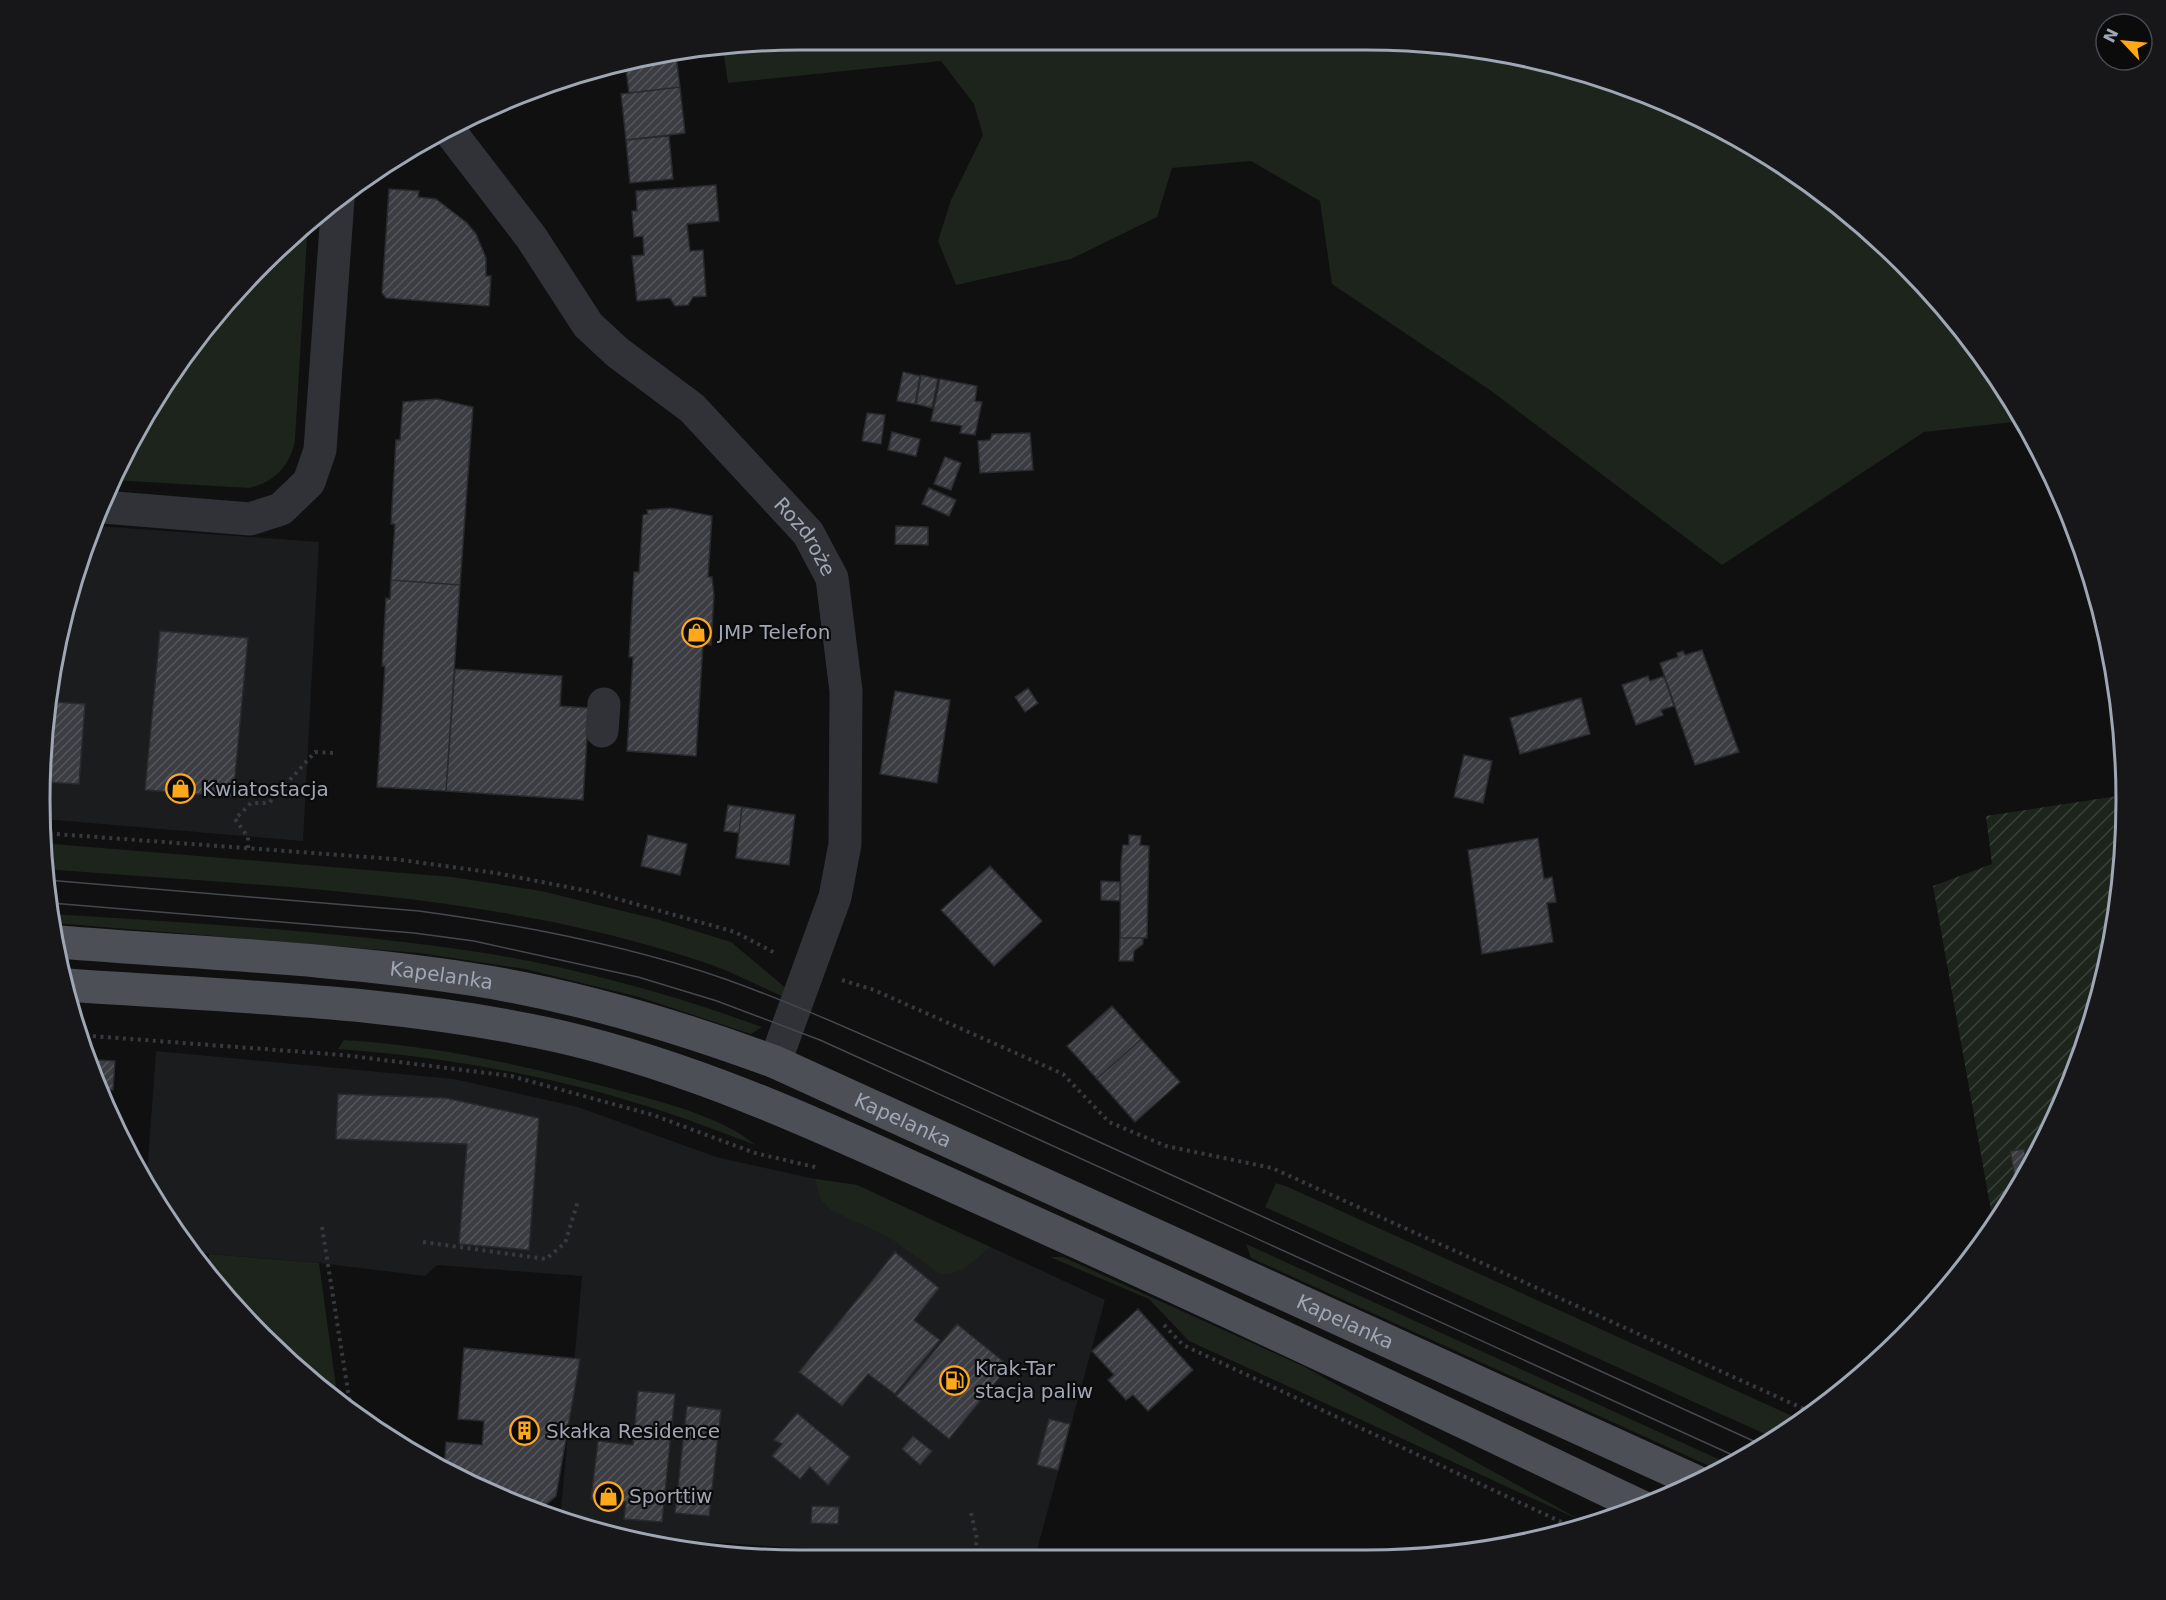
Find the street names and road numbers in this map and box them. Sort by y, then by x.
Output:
street label: Rozdroże [769,492,841,580]
street label: Kapelanka [389,956,495,995]
street label: Kapelanka [851,1088,955,1153]
street label: Kapelanka [1293,1289,1398,1354]

